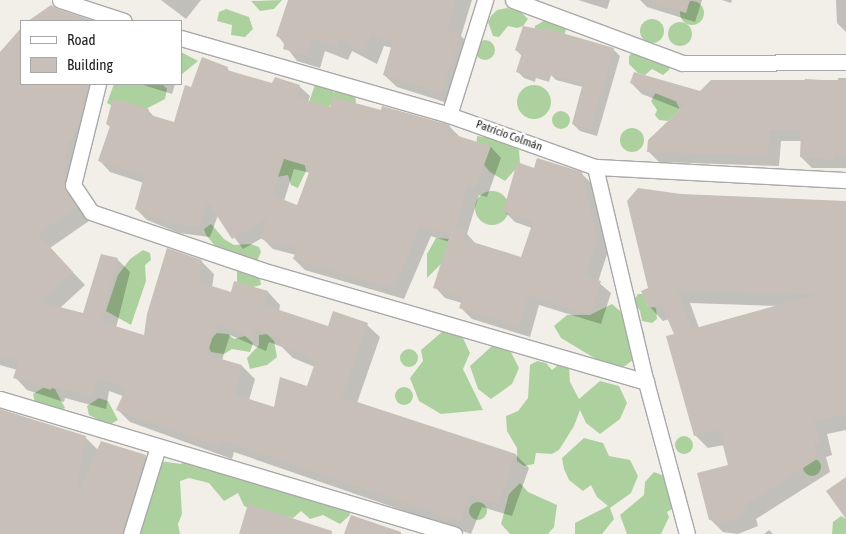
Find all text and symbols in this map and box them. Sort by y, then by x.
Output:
legend [20,20,182,85]
text: Road [67,31,96,48]
text: Building [67,56,113,73]
street label: Patricio Colmán [474,117,544,155]

